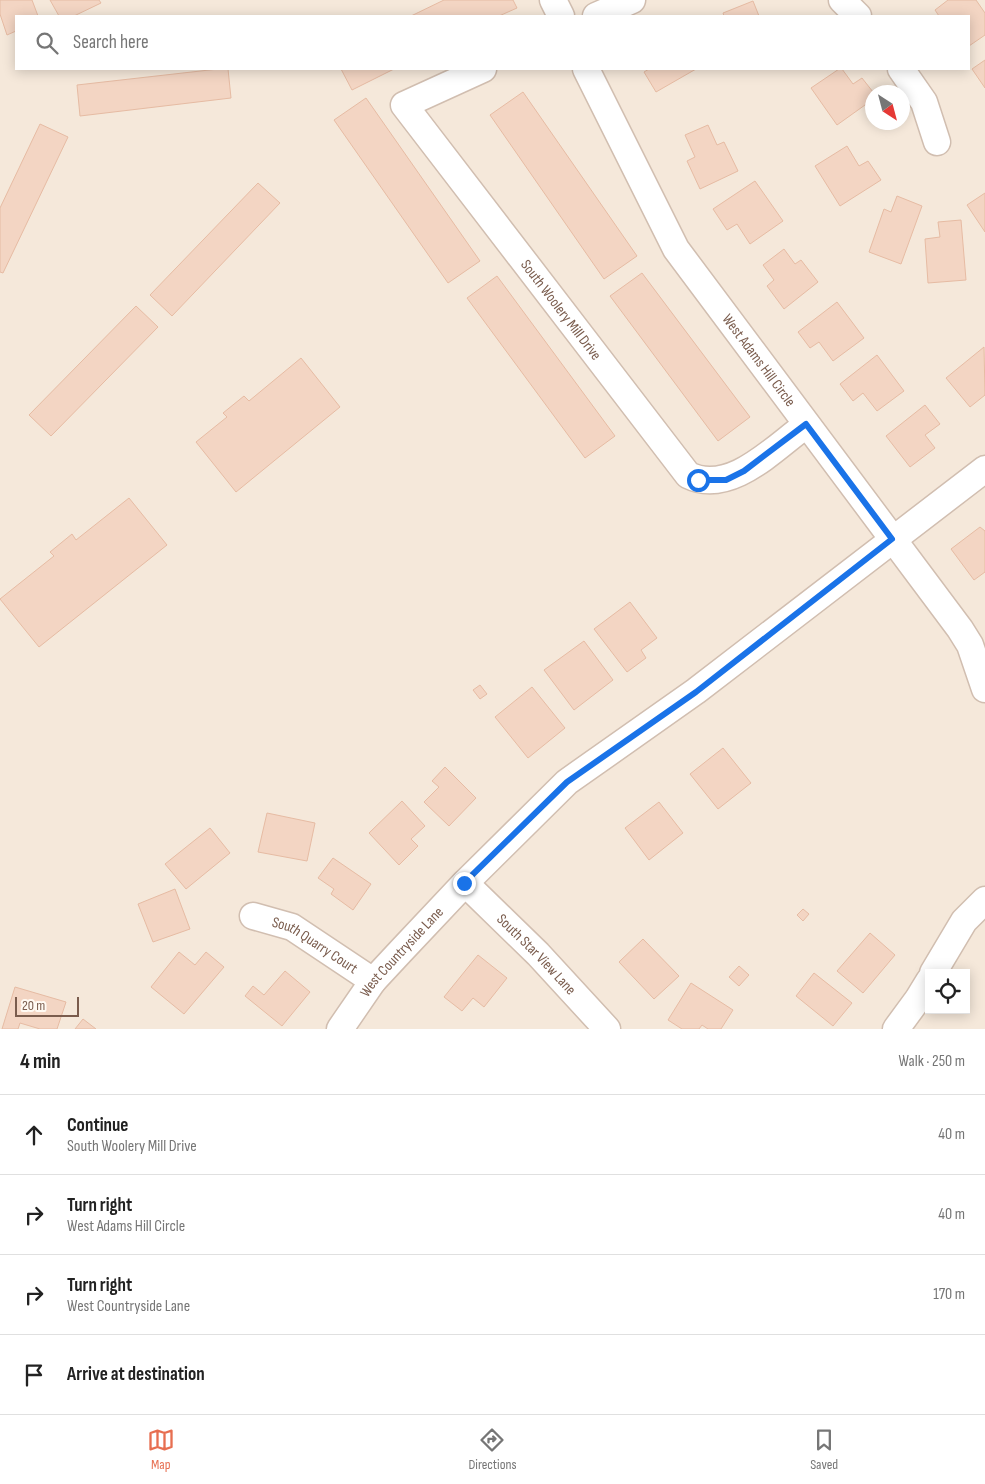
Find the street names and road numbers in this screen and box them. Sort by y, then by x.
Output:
street label: South Woolery Mill Drive [516,256,605,364]
street label: West Adams Hill Circle [718,310,799,411]
street label: West Countryside Lane [356,903,448,1001]
street label: South Star View Lane [492,910,580,999]
street label: South Quarry Court [270,913,362,978]

